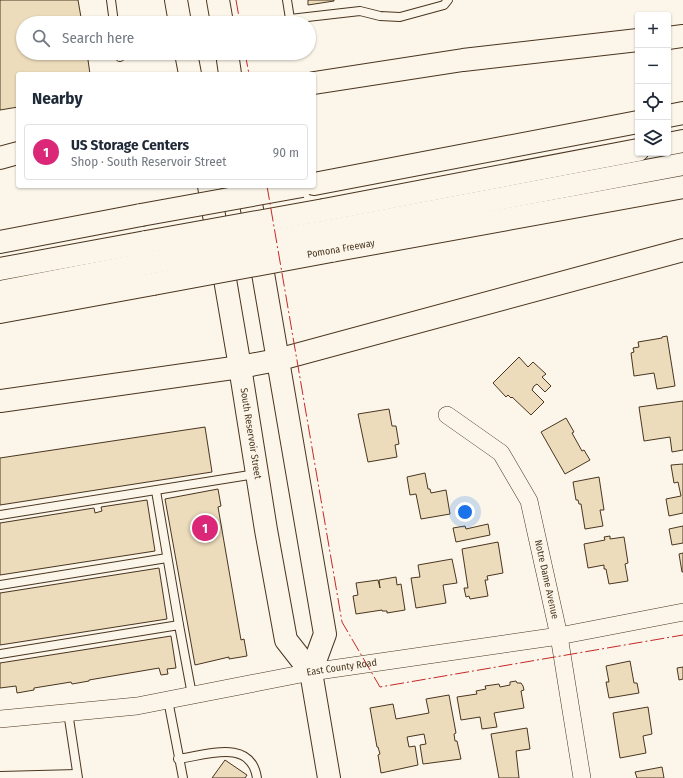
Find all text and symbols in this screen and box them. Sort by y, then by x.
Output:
map controls [635,12,671,156]
button: + [635,12,671,48]
search box [16,16,316,60]
icon: search [30,27,52,49]
text: Search here [62,29,134,47]
button: − [635,48,671,84]
button: locate [635,84,671,120]
text: Nearby [32,88,83,109]
button: layers [635,120,671,156]
text: US Storage Centers [71,136,189,154]
text: 1 [43,145,49,160]
text: 90 m [273,145,299,160]
text: Shop · South Reservoir Street [71,154,226,169]
street label: Pomona Freeway [306,237,376,261]
street label: South Reservoir Street [237,387,264,481]
your location [455,502,475,522]
pin: 1 [192,513,218,543]
street label: Notre Dame Avenue [532,539,561,620]
street label: East County Road [306,657,378,679]

